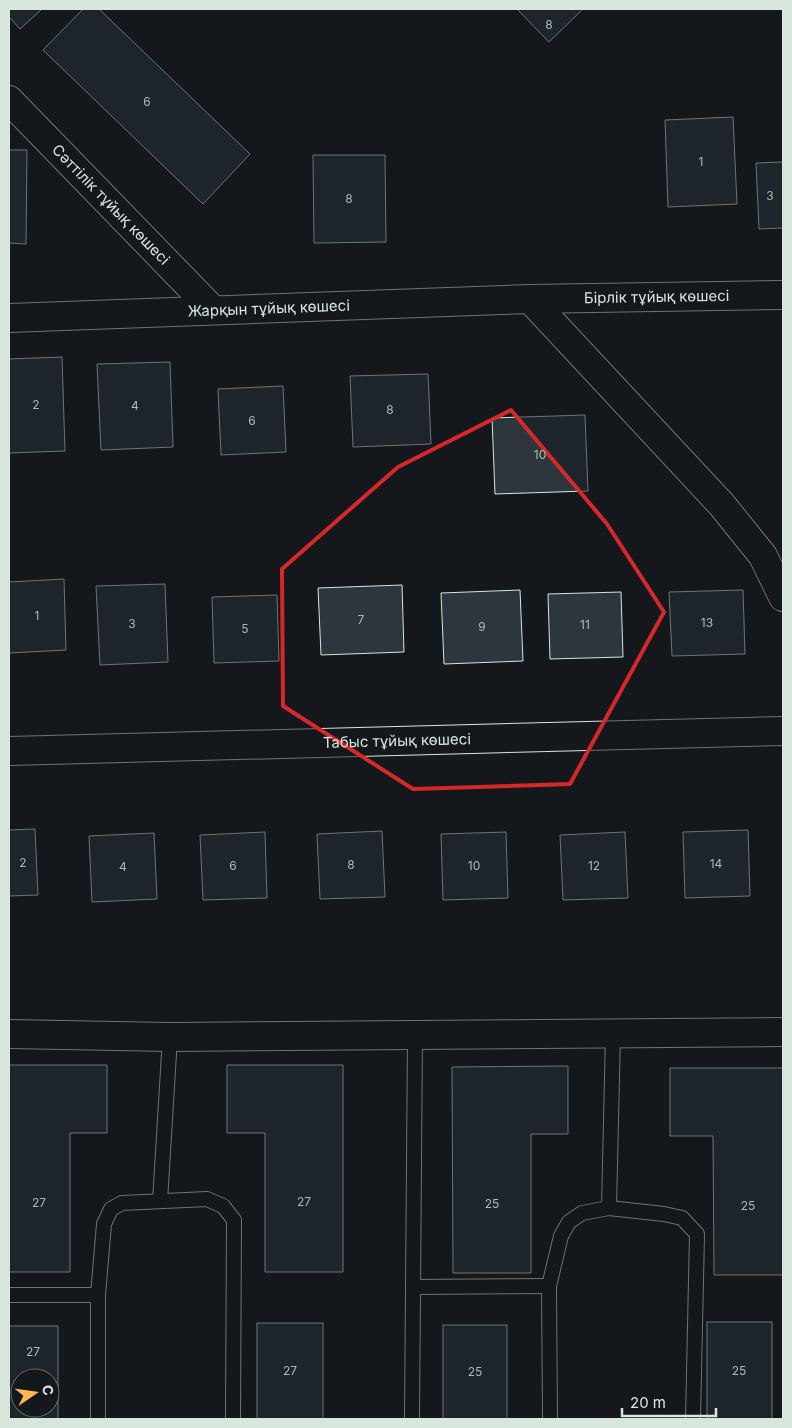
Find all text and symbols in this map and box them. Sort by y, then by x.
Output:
house number: 8 [545,17,553,32]
house number: 6 [143,94,151,109]
street label: Сәттілік тұйық көшесі [48,140,174,269]
house number: 1 [699,154,703,169]
house number: 3 [766,188,774,203]
house number: 8 [345,191,353,206]
street label: Бірлік тұйық көшесі [584,286,730,307]
street label: Жарқын тұйық көшесі [187,296,350,320]
house number: 2 [32,397,40,412]
house number: 4 [131,398,139,413]
house number: 8 [386,402,394,417]
house number: 6 [248,413,256,428]
house number: 10 [534,447,546,462]
house number: 1 [35,608,39,623]
house number: 7 [358,612,365,627]
house number: 13 [701,615,713,630]
house number: 3 [128,616,136,631]
house number: 11 [580,617,590,632]
house number: 9 [478,619,486,634]
house number: 5 [241,621,249,636]
street label: Табыс тұйық көшесі [323,729,471,752]
house number: 2 [19,855,27,870]
house number: 14 [710,856,723,871]
house number: 8 [347,857,355,872]
house number: 6 [229,858,237,873]
house number: 10 [468,858,480,873]
house number: 12 [588,858,600,873]
house number: 4 [119,859,127,874]
house number: 27 [297,1194,311,1209]
house number: 27 [32,1195,46,1210]
house number: 25 [485,1196,499,1211]
house number: 25 [741,1198,755,1213]
house number: 27 [26,1344,40,1359]
house number: 27 [283,1363,297,1378]
house number: 25 [732,1363,746,1378]
house number: 25 [468,1364,482,1379]
north arrow [10,1368,60,1418]
text: С [39,1383,58,1397]
scale bar [622,1386,716,1418]
text: 20 m [630,1393,666,1412]

